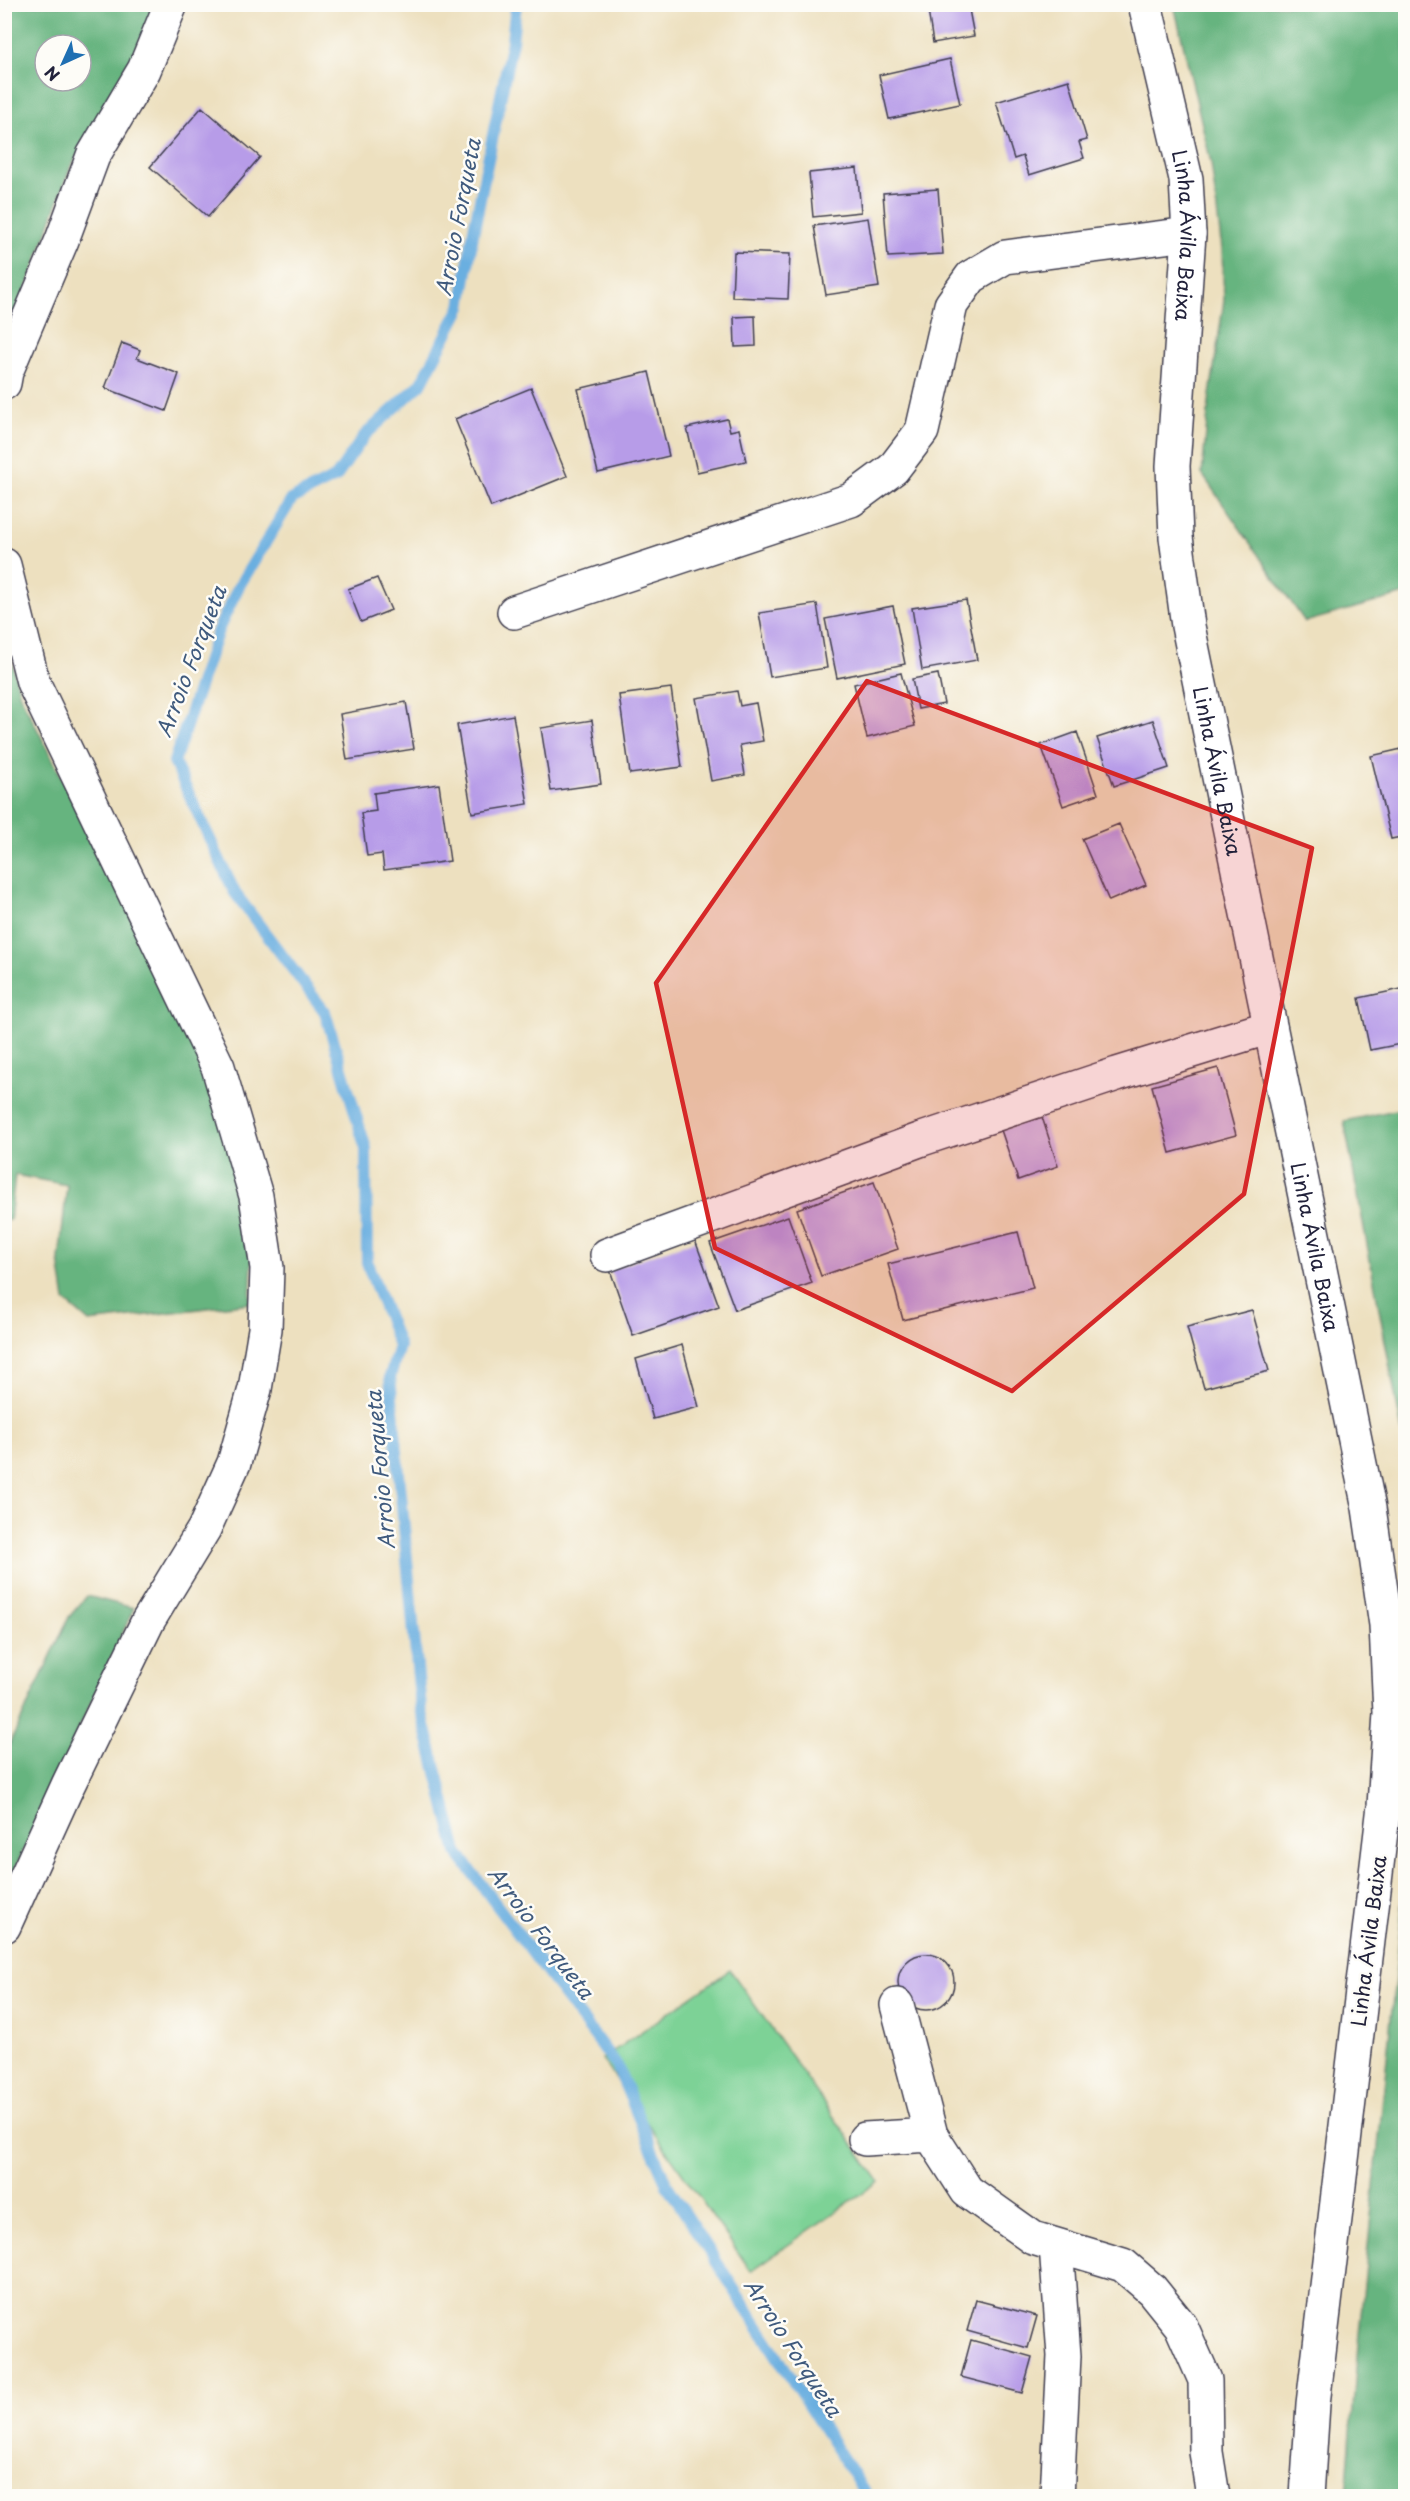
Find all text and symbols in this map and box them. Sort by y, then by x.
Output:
north arrow [33,33,93,93]
text: N [39,61,65,87]
water label: Arroio Forqueta [426,135,488,298]
street label: Linha Ávila Baixa [1165,146,1204,323]
water label: Arroio Forqueta [146,580,234,741]
street label: Linha Ávila Baixa [1186,683,1250,859]
street label: Linha Ávila Baixa [1283,1159,1348,1335]
water label: Arroio Forqueta [356,1388,402,1551]
street label: Linha Ávila Baixa [1343,1853,1393,2028]
water label: Arroio Forqueta [481,1859,603,2006]
water label: Arroio Forqueta [737,2271,851,2423]

